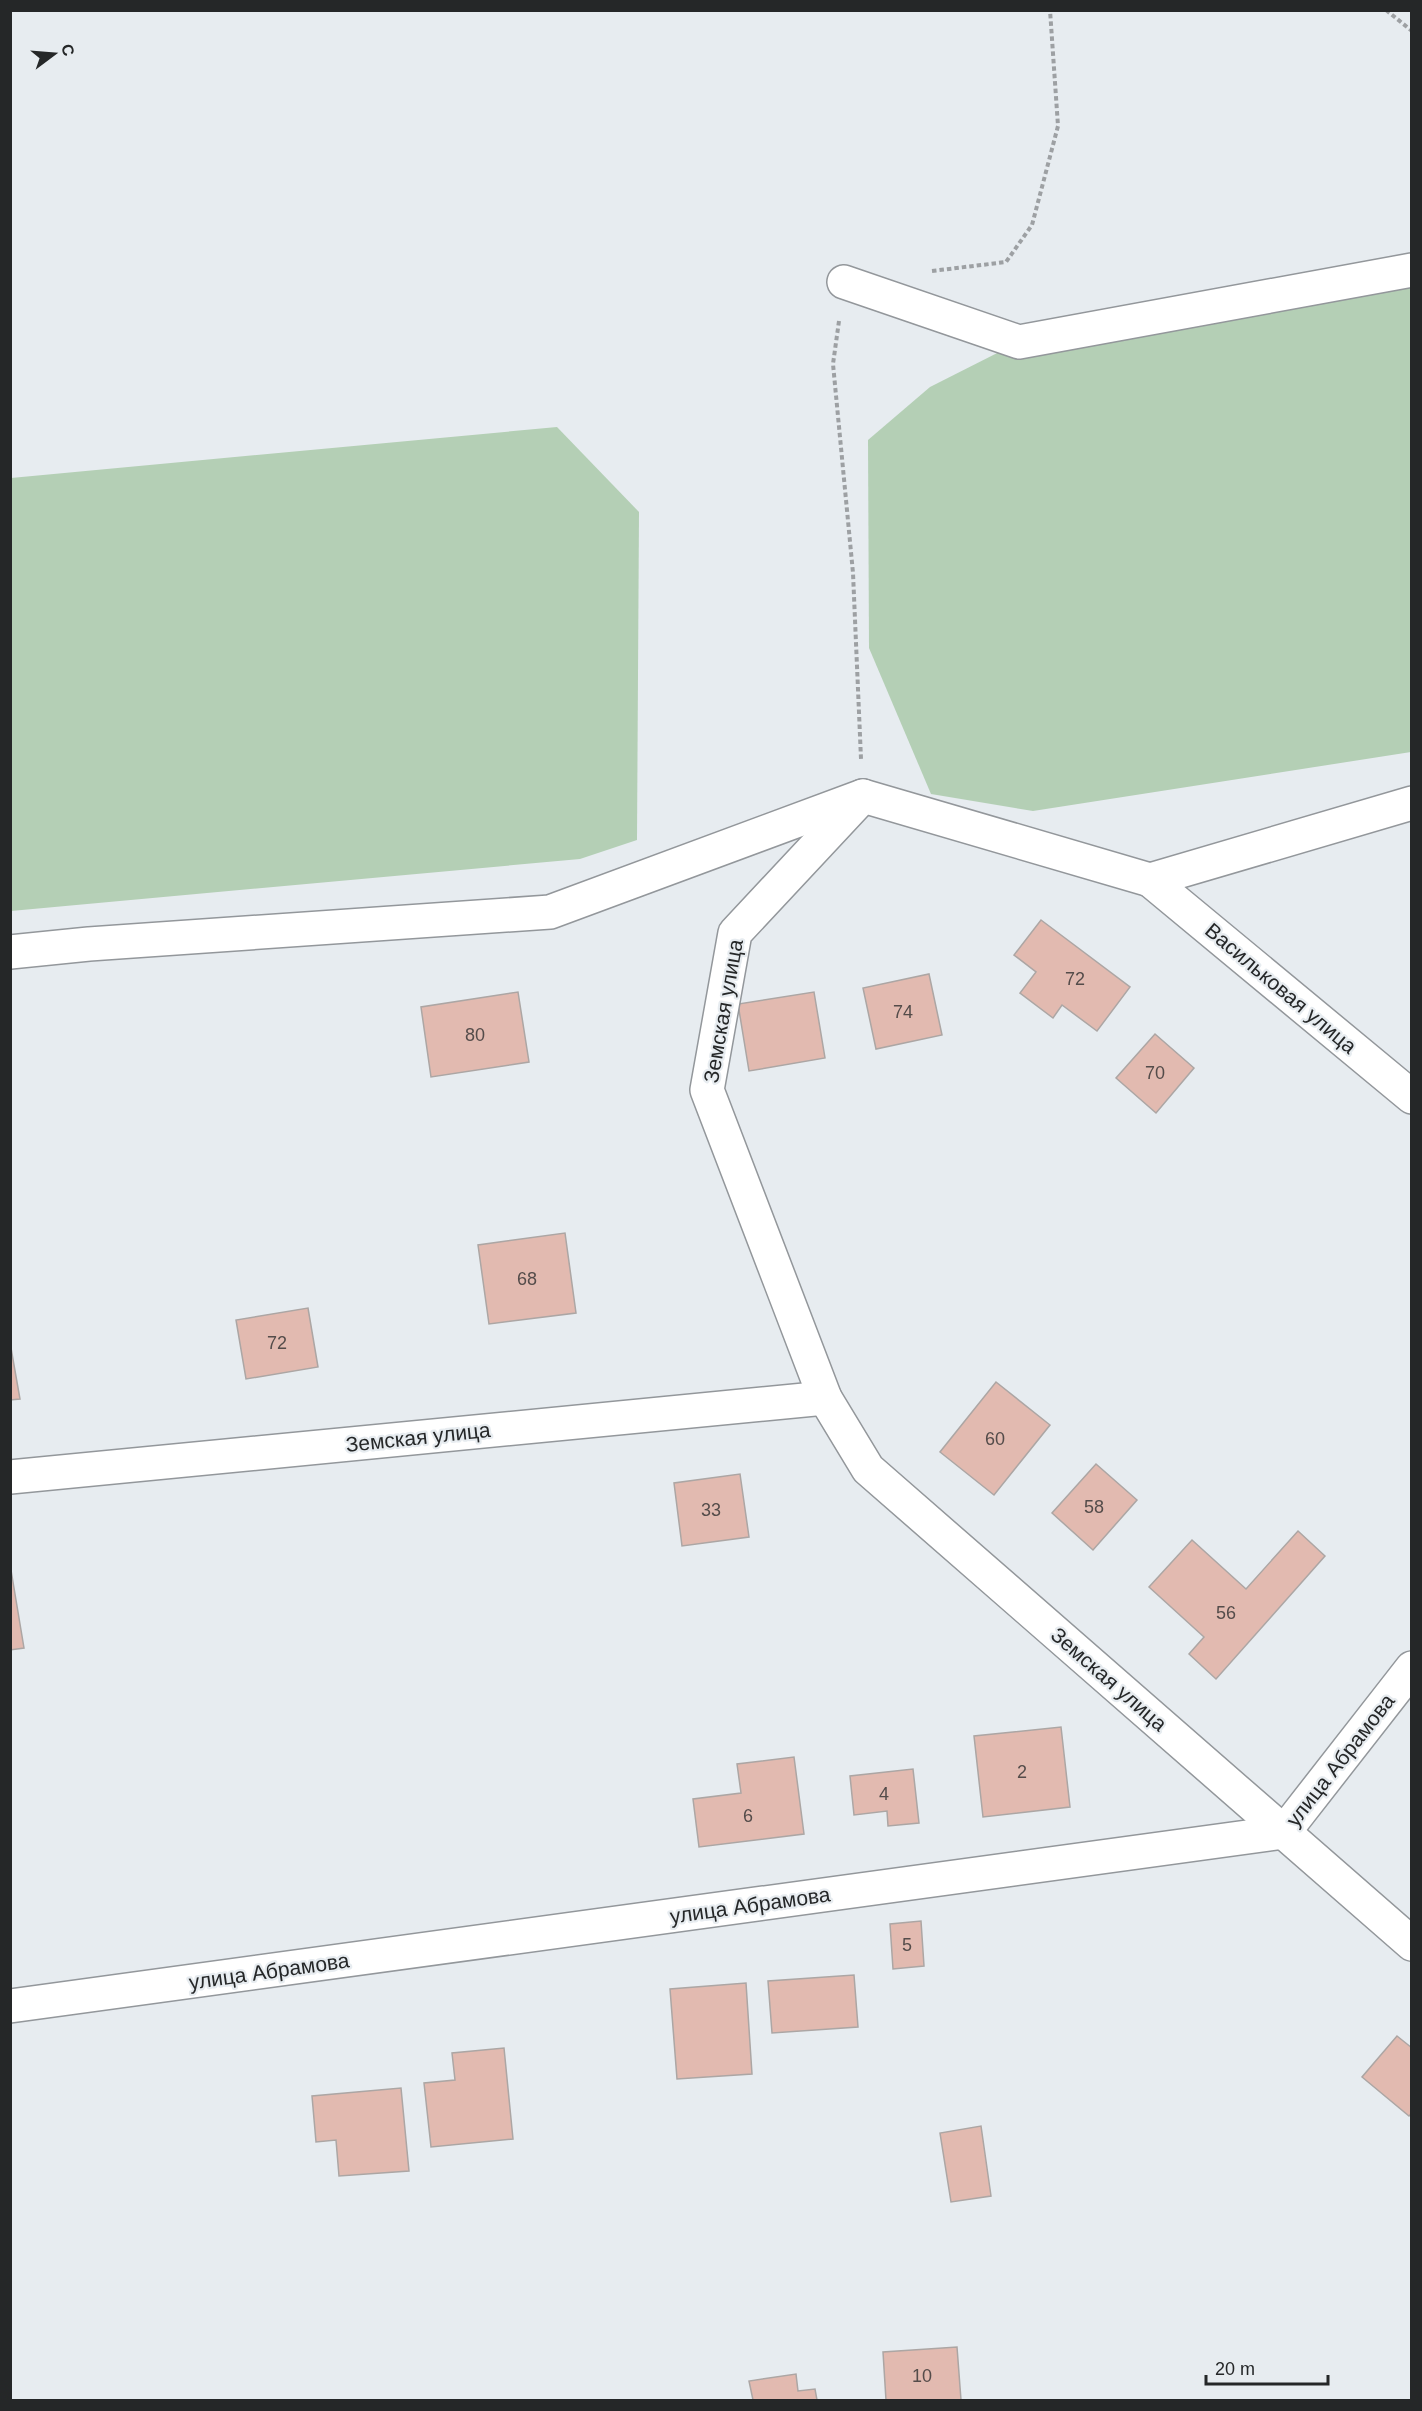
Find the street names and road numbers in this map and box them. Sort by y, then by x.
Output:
street label: Васильковая улица [1201,918,1361,1058]
street label: Земская улица [699,937,747,1085]
street label: Земская улица [344,1418,492,1456]
street label: Земская улица [1047,1623,1172,1736]
street label: улица Абрамова [1281,1689,1399,1831]
street label: улица Абрамова [668,1882,832,1928]
street label: улица Абрамова [187,1948,351,1994]

